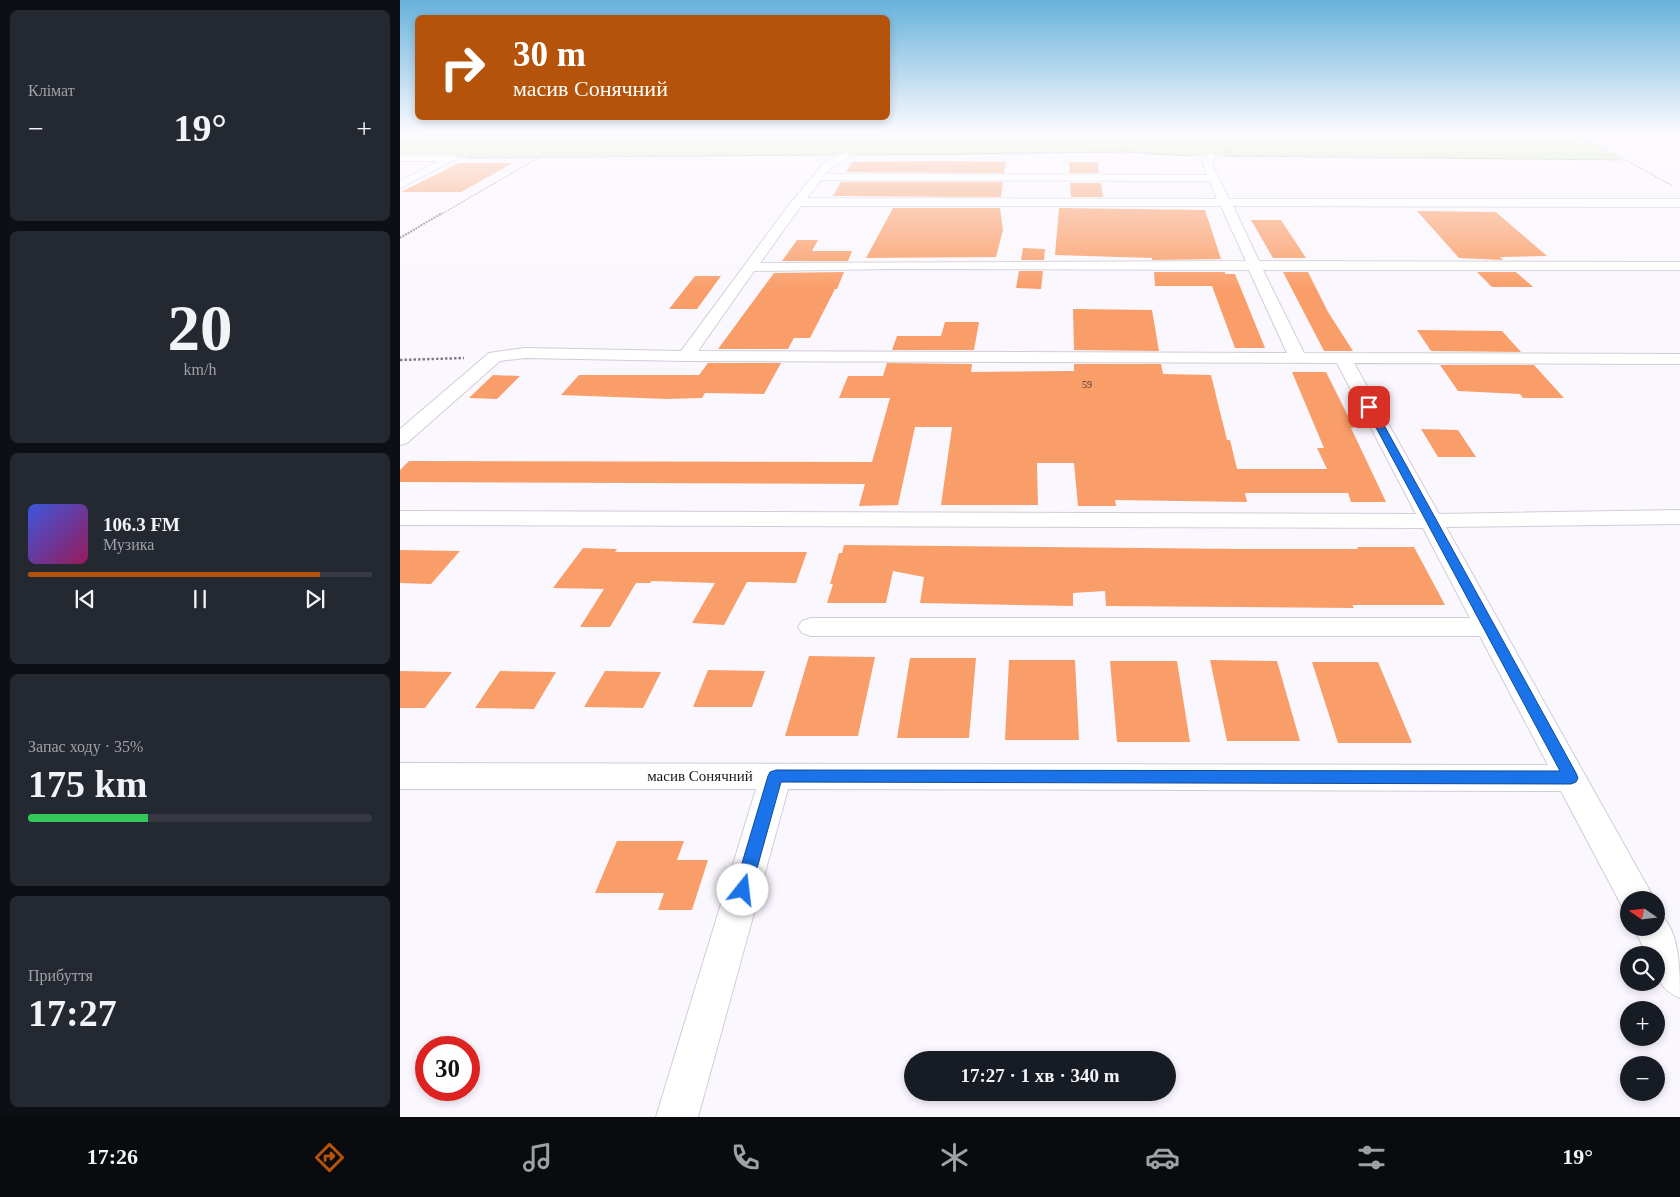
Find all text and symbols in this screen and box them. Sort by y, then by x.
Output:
icon: right [430,35,495,100]
text: 30 m [513,35,586,74]
text: масив Сонячний [513,76,668,101]
text: Клімат [28,82,75,99]
text: 19° [173,107,227,149]
text: − [28,113,44,144]
text: + [356,113,372,144]
text: 20 [168,292,233,364]
text: km/h [184,361,216,378]
house number: 59 [1082,379,1092,390]
pin [1348,386,1390,428]
icon: arrive [1355,393,1383,421]
text: 106.3 FM [103,514,180,535]
text: Музика [103,536,154,553]
icon: previous [71,585,99,613]
icon: pause [186,585,214,613]
icon: next [301,585,329,613]
text: Запас ходу · 35% [28,738,143,755]
text: 175 km [28,763,147,805]
street label: масив Сонячний [647,768,753,784]
position arrow [716,863,768,915]
north arrow [1620,891,1665,936]
map controls [1620,891,1665,1101]
button: search [1620,946,1665,991]
text: Прибуття [28,967,93,984]
text: 17:27 [28,992,117,1034]
button: + [1620,1001,1665,1046]
speed limit sign: 30 [415,1036,480,1101]
button: − [1620,1056,1665,1101]
text: 17:27 · 1 хв · 340 m [960,1065,1120,1086]
icon: directions [312,1140,347,1175]
icon: music [520,1140,555,1175]
icon: phone [728,1140,763,1175]
icon: climate [937,1140,972,1175]
icon: car [1145,1140,1180,1175]
icon: filters [1354,1140,1389,1175]
text: 17:26 [87,1144,138,1169]
text: 19° [1562,1144,1593,1169]

